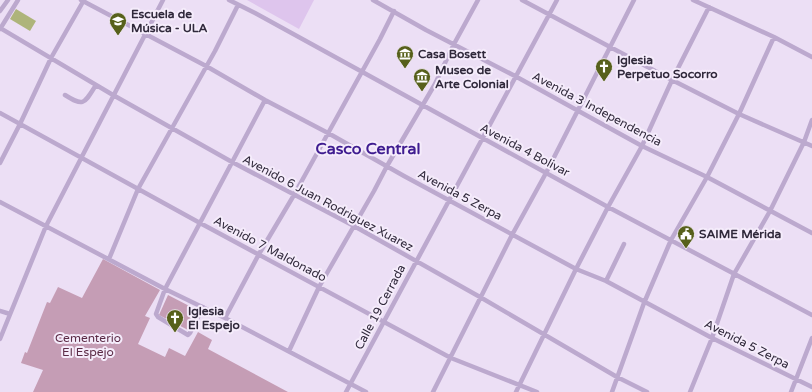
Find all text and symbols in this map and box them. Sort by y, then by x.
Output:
place label: Escuela de Música - ULA [131,7,208,35]
school or university icon: Escuela de Música - ULA [108,11,128,36]
museum icon: Casa Bosett [395,44,415,69]
place label: Casa Bosett [418,47,486,61]
place label: Iglesia Perpetuo Socorro [617,53,718,82]
church icon: Iglesia Perpetuo Socorro [594,57,614,82]
place label: Museo de Arte Colonial [435,63,509,91]
museum icon: Museo de Arte Colonial [412,67,432,92]
street label: Avenida 3 Independencia [530,69,664,149]
street label: Avenida 4 Bolivar [478,121,572,180]
district label: Casco Central [316,139,420,159]
street label: Avenido 6 Juan Rodriguez Xuarez [240,152,416,254]
street label: Avenida 5 Zerpa [416,167,504,223]
street label: Avenido 7 Maldonado [211,213,329,285]
public building icon: SAIME Mérida [676,224,696,249]
place label: SAIME Mérida [699,227,782,241]
street label: Calle 19 Cerrada [352,262,408,352]
place label: Iglesia El Espejo [188,304,240,333]
church icon: Iglesia El Espejo [165,308,185,333]
street label: Avenida 5 Zerpa [702,317,792,371]
park label: Cementerio El Espejo [55,331,121,359]

